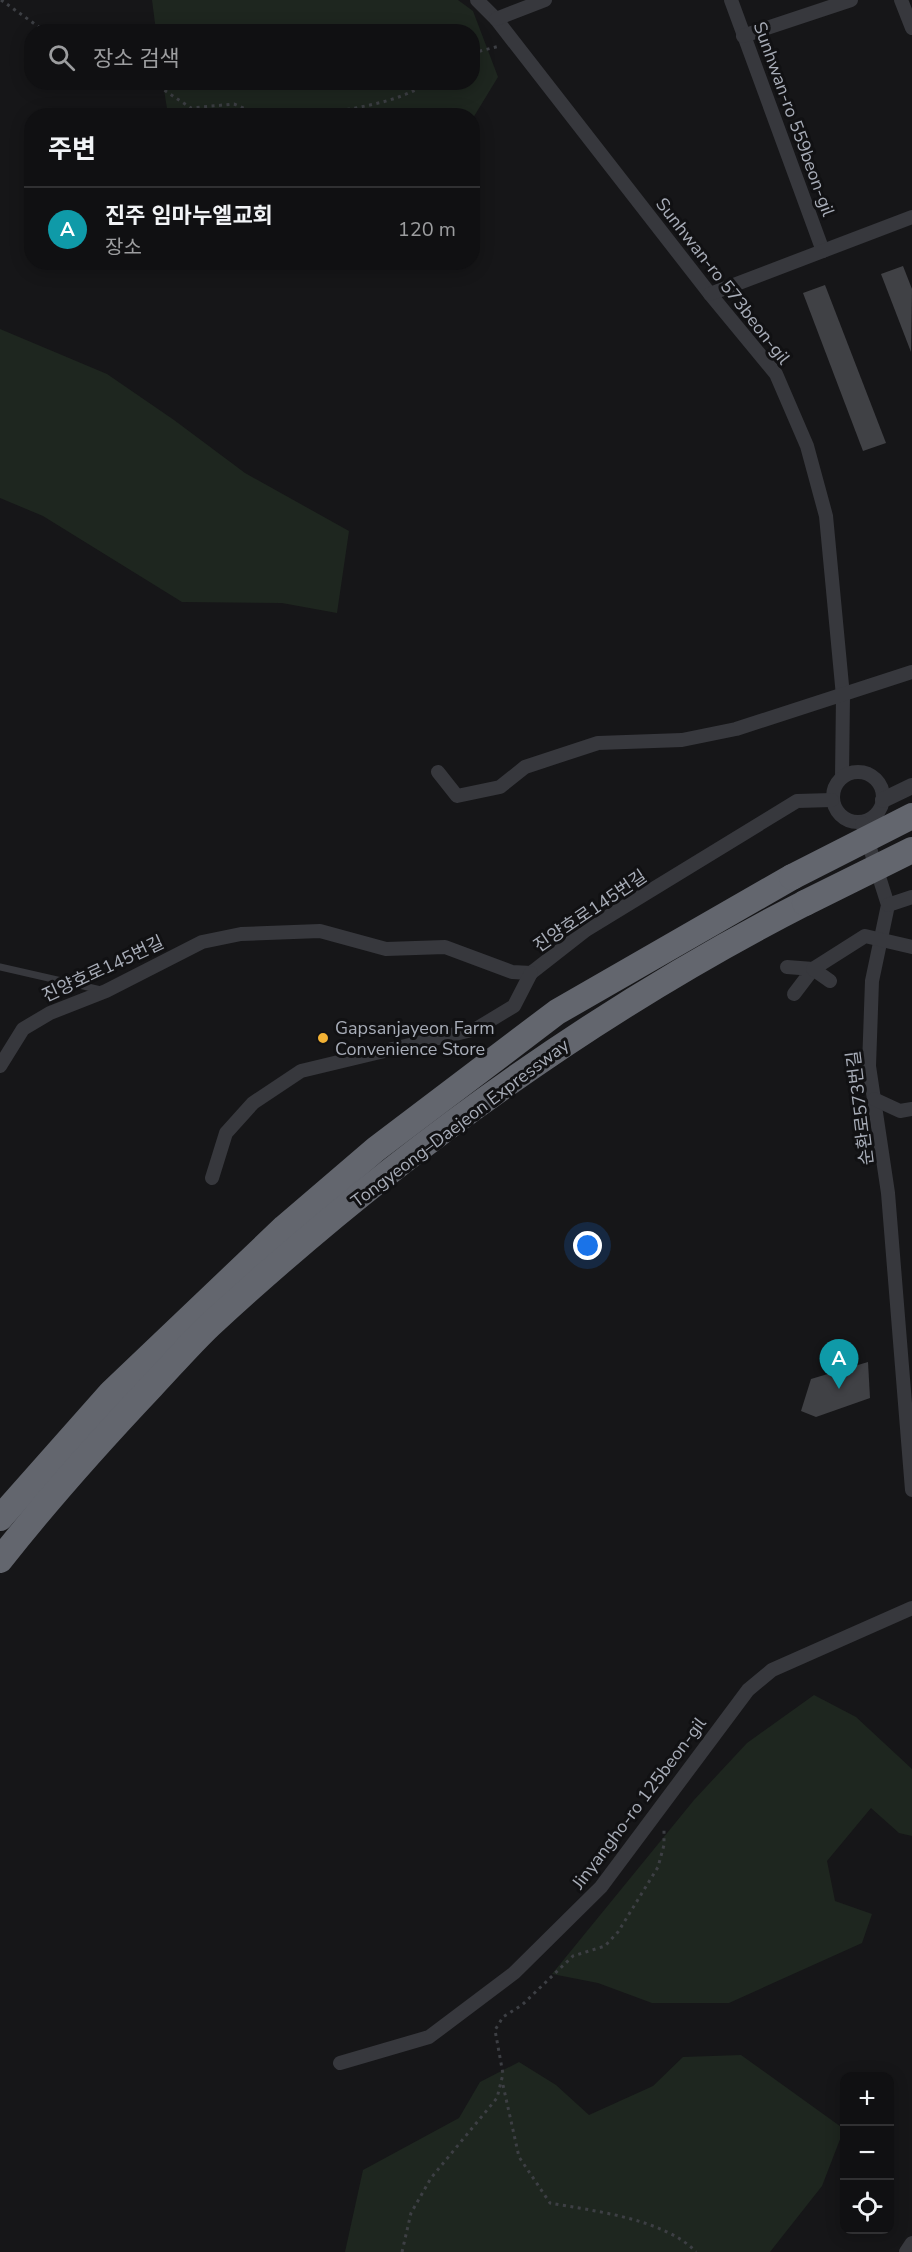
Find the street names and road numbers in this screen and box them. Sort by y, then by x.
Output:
street label: Sunhwan-ro 559beon-gil [748,18,841,220]
street label: Sunhwan-ro 573beon-gil [650,193,796,370]
street label: 진양호로145번길 [529,864,651,958]
street label: 진양호로145번길 [38,930,168,1008]
street label: Tongyeong–Daejeon Expressway [346,1033,574,1213]
street label: 순환로573번길 [841,1049,879,1167]
street label: Jinyangho-ro 125beon-gil [566,1712,712,1895]

